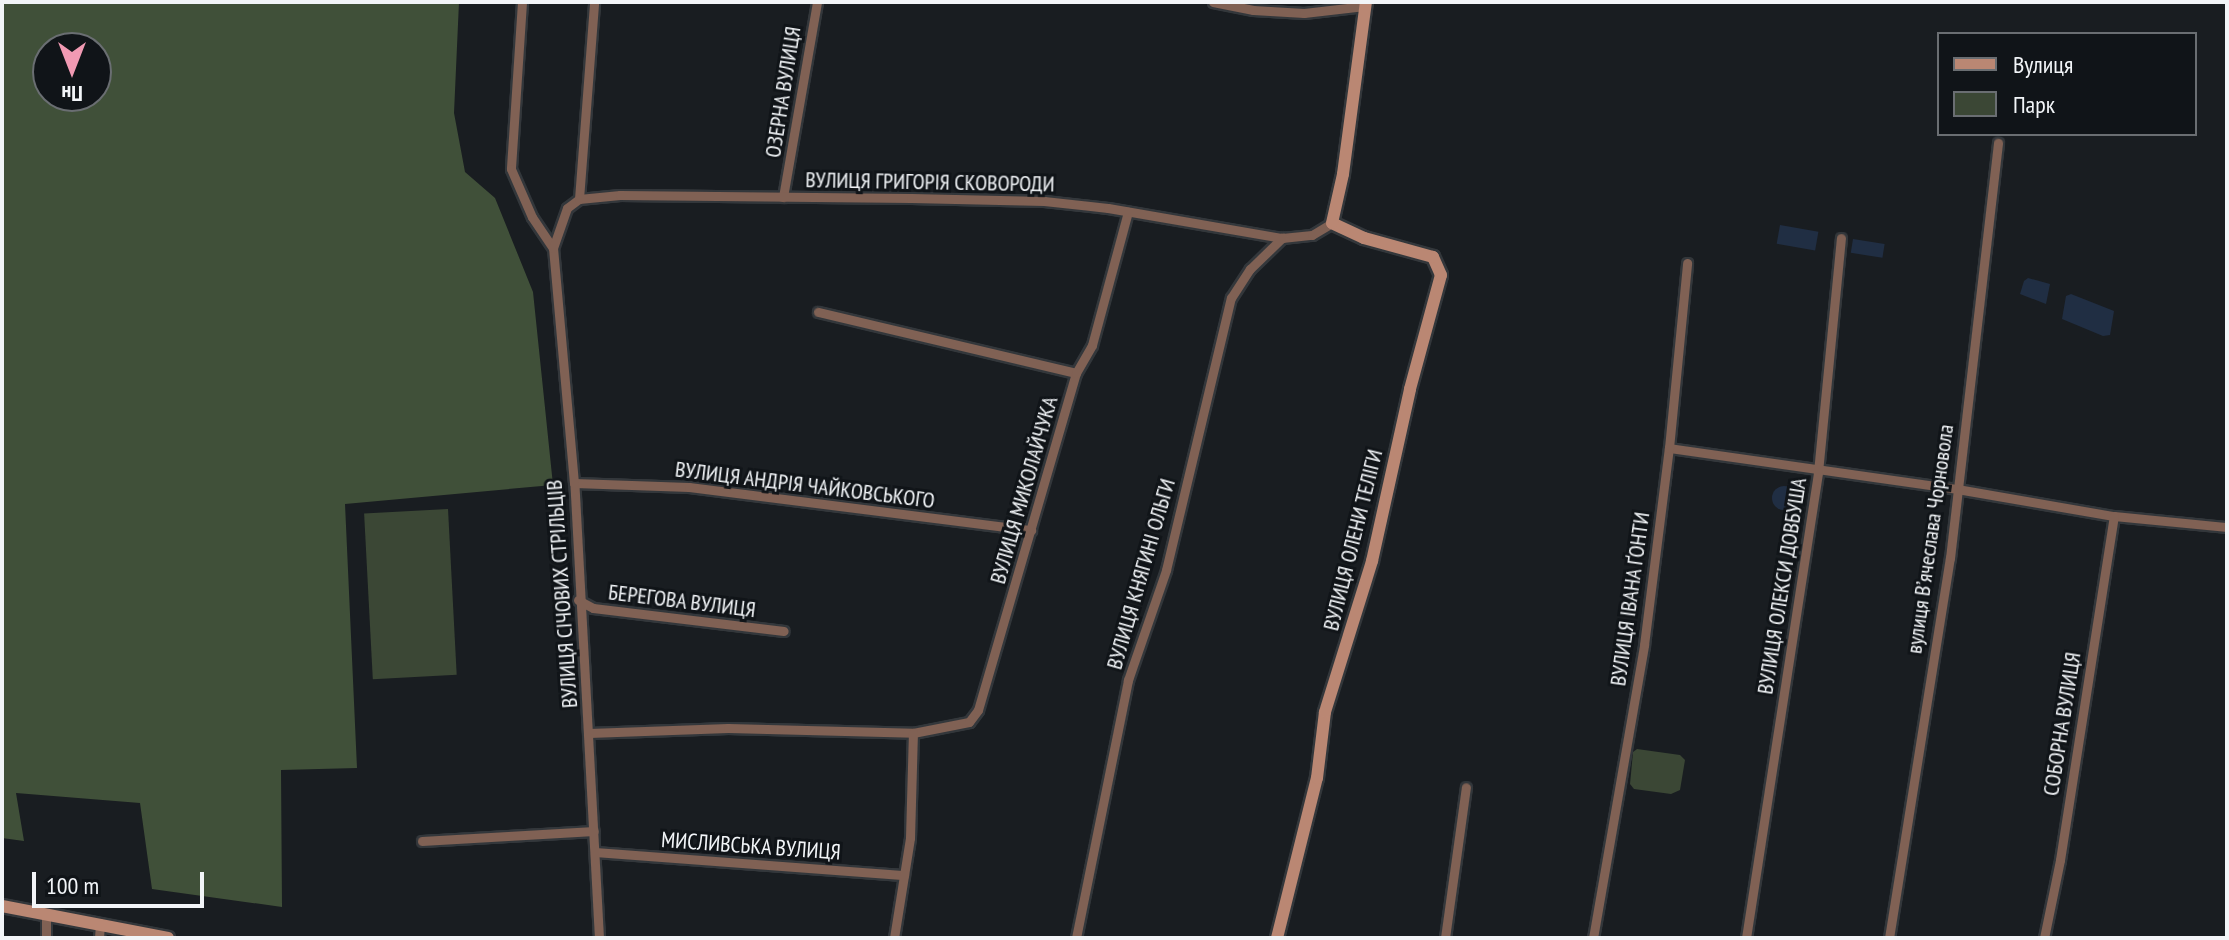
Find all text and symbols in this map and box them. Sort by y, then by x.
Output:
street label: ОЗЕРНА ВУЛИЦЯ [760,24,806,160]
north arrow [32,32,112,112]
legend [1937,32,2197,136]
text: Вулиця [2013,49,2073,80]
text: Пн [61,80,83,108]
text: Парк [2013,89,2055,120]
street label: ВУЛИЦЯ ГРИГОРІЯ СКОВОРОДИ [805,167,1055,197]
street label: ВУЛИЦЯ МИКОЛАЙЧУКА [985,393,1063,587]
street label: вулиця Вʼячеслава Чорновола [1901,423,1959,655]
street label: ВУЛИЦЯ ОЛЕНИ ТЕЛІГИ [1318,446,1388,634]
street label: ВУЛИЦЯ АНДРІЯ ЧАЙКОВСЬКОГО [673,456,937,514]
street label: ВУЛИЦЯ КНЯГИНІ ОЛЬГИ [1101,476,1181,672]
street label: ВУЛИЦЯ ОЛЕКСИ ДОВБУША [1752,476,1812,696]
street label: ВУЛИЦЯ СІЧОВИХ СТРІЛЬЦІВ [541,479,583,709]
street label: ВУЛИЦЯ ІВАНА ҐОНТИ [1605,510,1655,688]
street label: БЕРЕГОВА ВУЛИЦЯ [607,579,757,623]
street label: СОБОРНА ВУЛИЦЯ [2038,650,2086,798]
street label: МИСЛИВСЬКА ВУЛИЦЯ [660,827,842,865]
scale bar [36,856,208,906]
text: 100 m [46,870,99,901]

